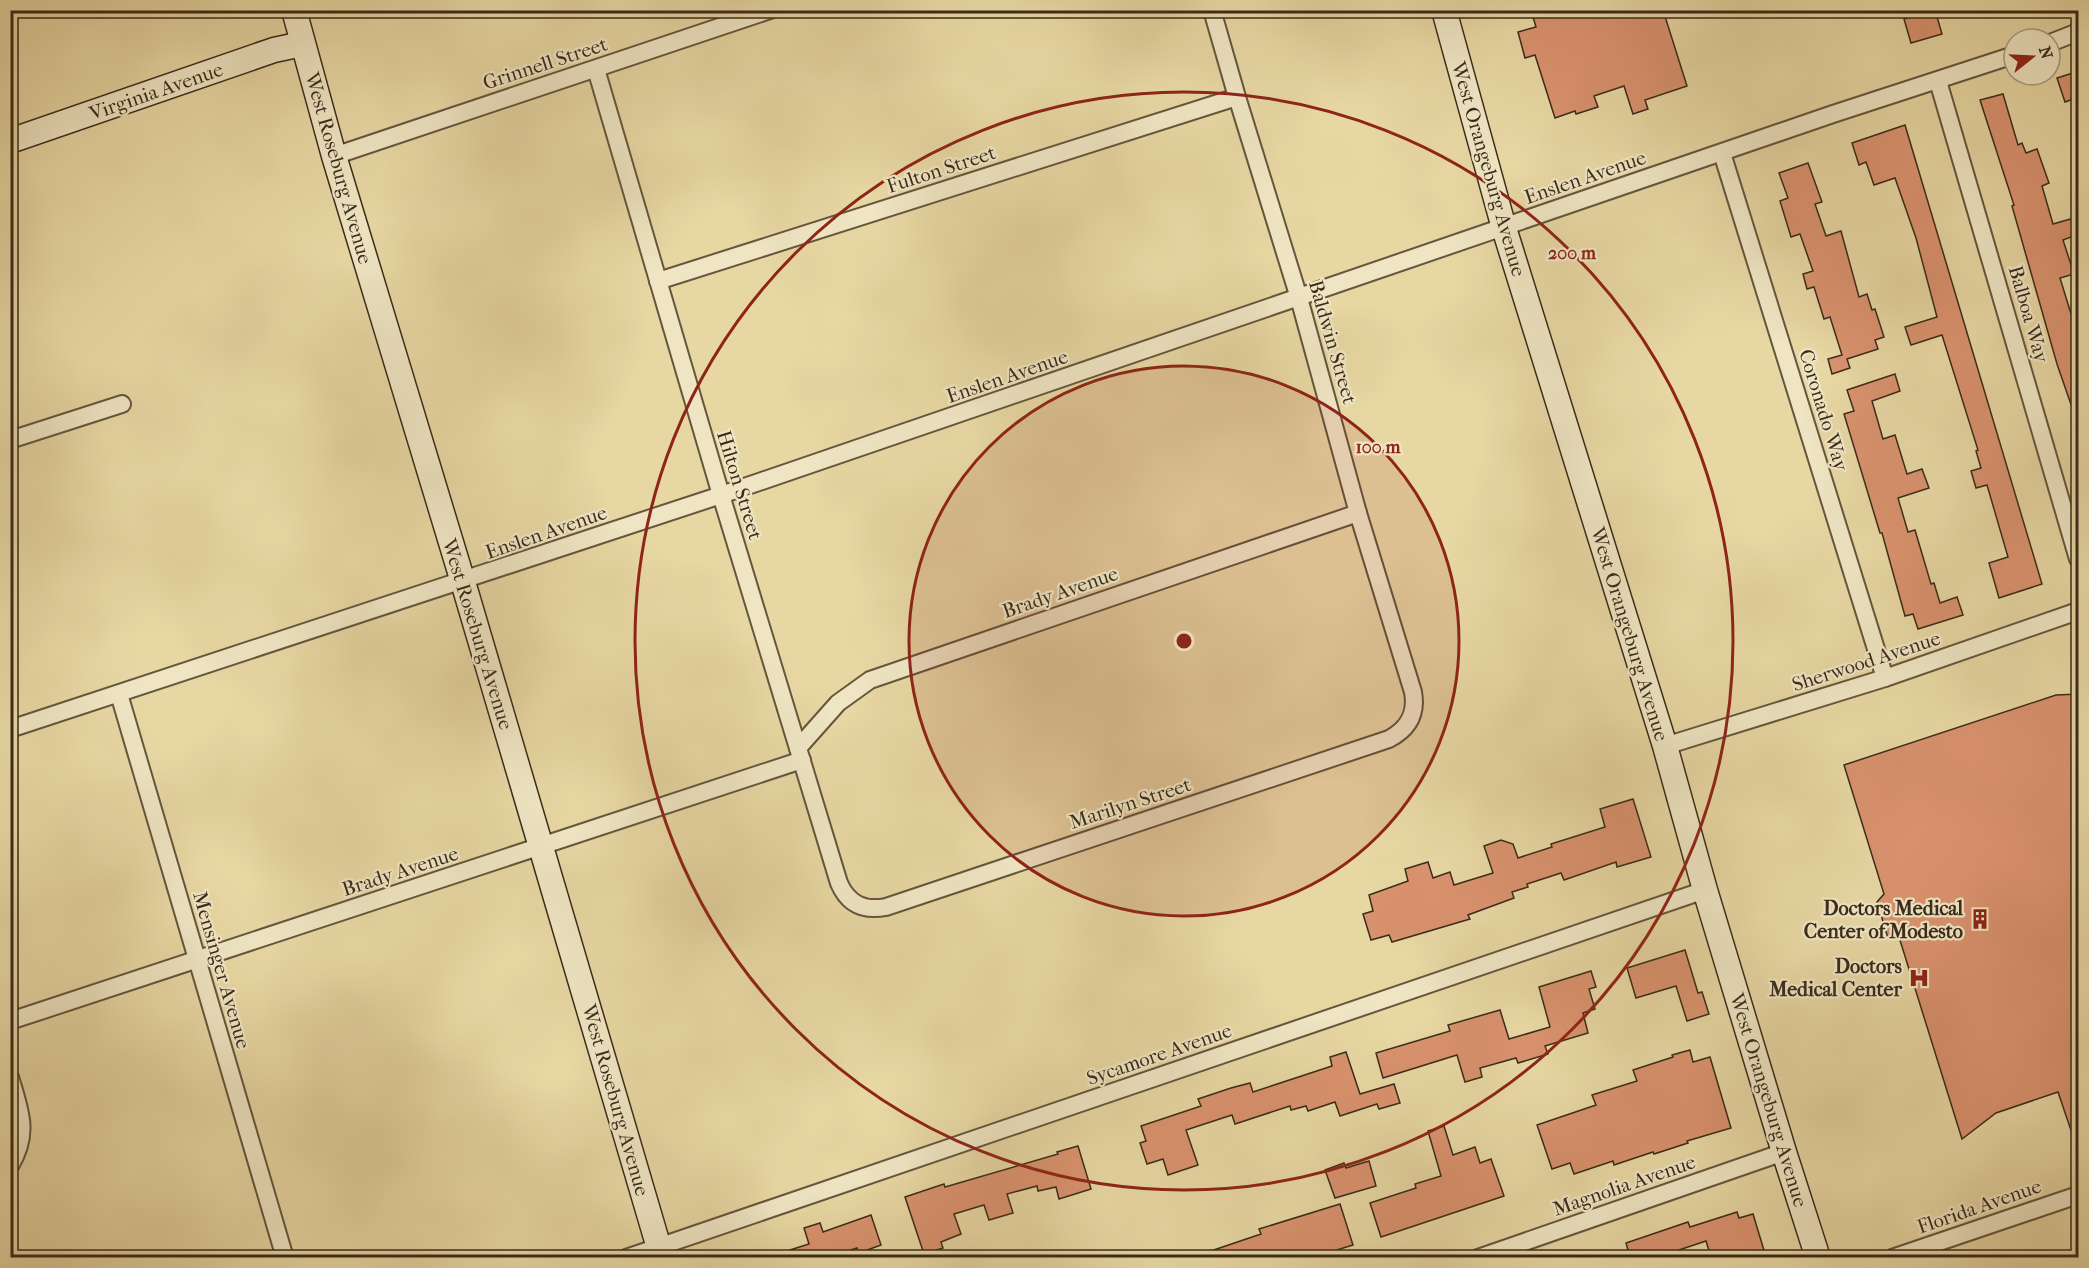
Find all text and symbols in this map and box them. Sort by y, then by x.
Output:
north arrow [2002,27,2062,87]
street label: Grinnell Street [480,33,610,94]
text: N [2035,44,2057,62]
street label: Virginia Avenue [85,58,226,125]
street label: West Orangeburg Avenue [1447,58,1530,279]
street label: West Roseburg Avenue [300,69,377,267]
street label: Fulton Street [884,141,999,198]
street label: Enslen Avenue [1521,146,1649,209]
text: 200 m [1548,243,1597,264]
street label: Balboa Way [2004,263,2054,367]
street label: Baldwin Street [1304,277,1361,407]
street label: Enslen Avenue [943,345,1071,408]
street label: Coronado Way [1794,347,1853,475]
street label: Hilton Street [712,428,767,543]
text: 100 m [1355,437,1402,458]
street label: Enslen Avenue [482,501,610,564]
street label: West Orangeburg Avenue [1586,523,1673,744]
street label: West Roseburg Avenue [437,535,518,732]
street label: Brady Avenue [999,562,1121,623]
street label: Sherwood Avenue [1789,627,1943,696]
centre of rings [1174,631,1194,651]
street label: Marilyn Street [1067,773,1194,834]
street label: Brady Avenue [339,842,461,901]
street label: Mensinger Avenue [188,889,255,1051]
place label: Doctors Medical Center of Modesto [1804,897,1963,943]
building icon: Doctors Medical Center of Modesto [1968,907,1992,931]
place label: Doctors Medical Center [1768,955,1903,1001]
hospital icon: Doctors Medical Center [1907,966,1931,990]
street label: West Orangeburg Avenue [1725,989,1812,1210]
street label: West Roseburg Avenue [577,1001,654,1199]
street label: Sycamore Avenue [1084,1019,1235,1090]
street label: Magnolia Avenue [1550,1150,1699,1221]
street label: Florida Avenue [1914,1174,2044,1238]

